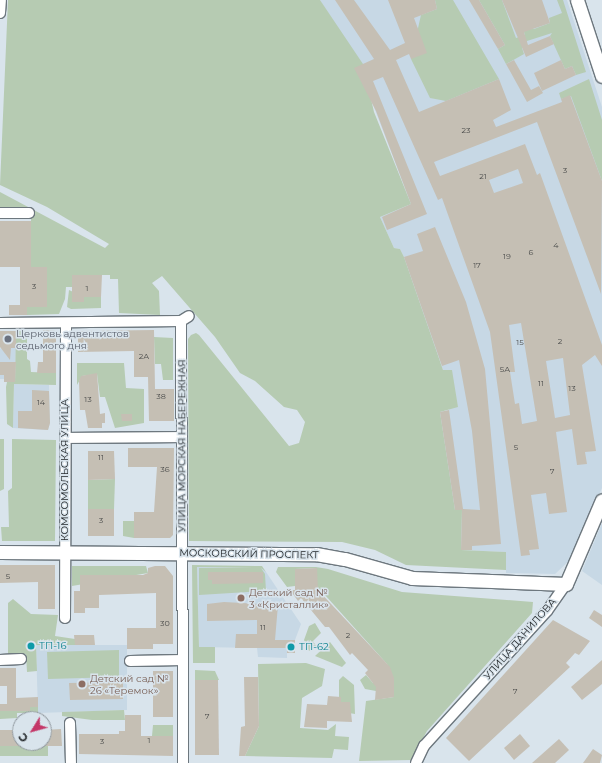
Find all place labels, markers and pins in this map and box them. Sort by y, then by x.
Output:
place label: Церковь адвентистов седьмого дня [16,327,129,350]
marker: Церковь адвентистов седьмого дня [3,334,13,344]
place label: Детский сад № 3 «Кристаллик» [249,586,329,610]
marker: Детский сад № 3 «Кристаллик» [236,593,246,603]
place label: ТП-16 [39,640,66,652]
marker: ТП-16 [26,641,36,651]
place label: ТП-62 [299,641,329,653]
marker: ТП-62 [286,642,296,652]
place label: Детский сад № 26 «Теремок» [90,672,169,696]
marker: Детский сад № 26 «Теремок» [77,679,87,689]

